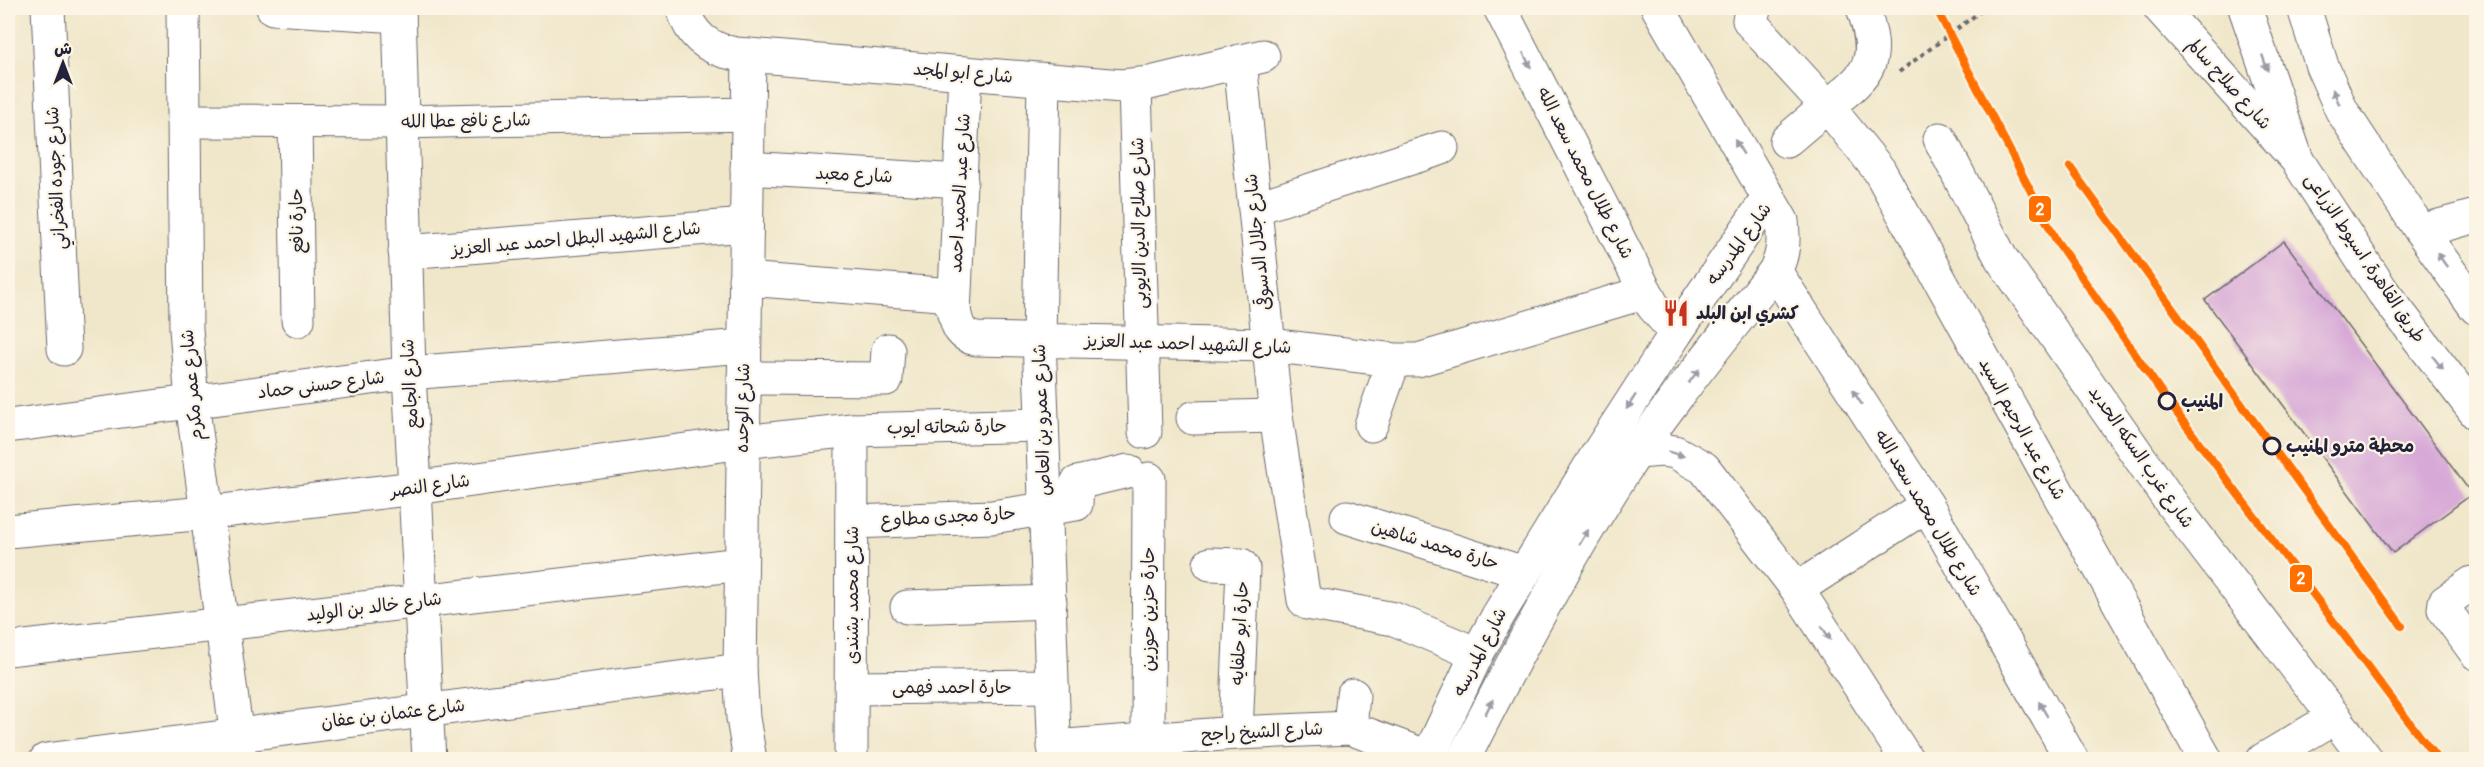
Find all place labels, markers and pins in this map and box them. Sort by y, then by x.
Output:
restaurant icon: كشري ابن البلد [1661,298,1691,328]
place label: كشري ابن البلد [1696,302,1799,327]
place label: المنيب [2181,390,2223,413]
marker: المنيب [2158,392,2176,410]
place label: محطة مترو المنيب [2286,435,2414,458]
marker: محطة مترو المنيب [2263,437,2281,455]

